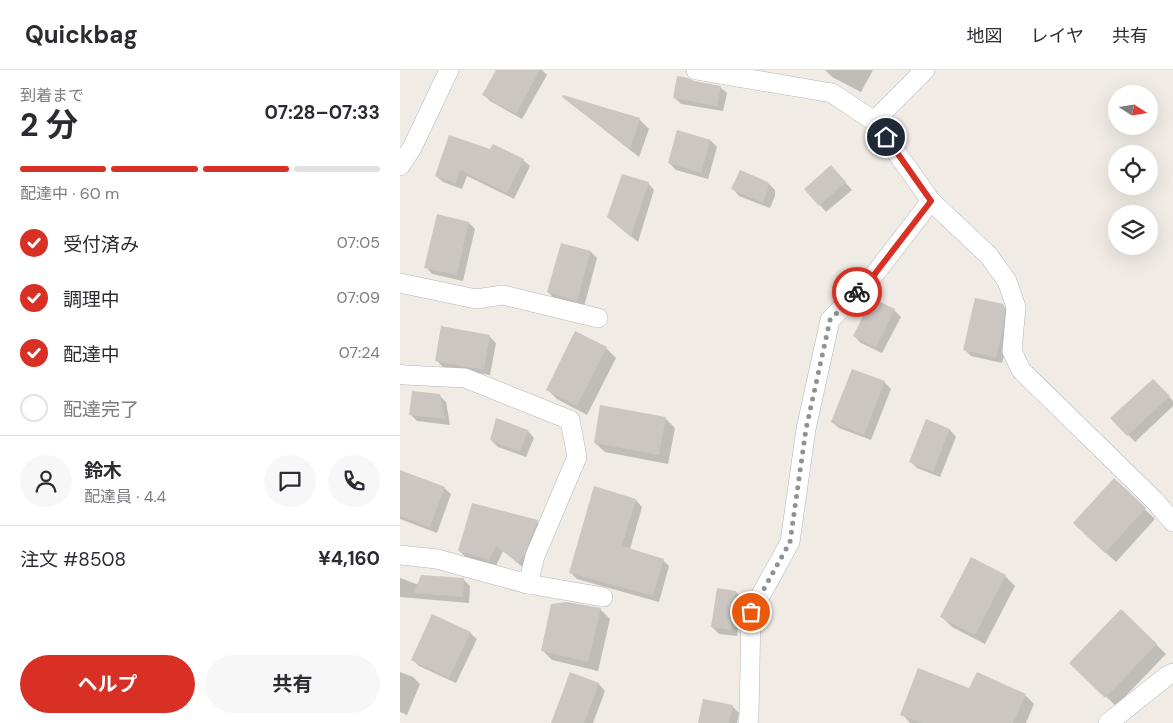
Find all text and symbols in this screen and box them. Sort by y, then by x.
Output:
text: Quickbag [25,19,138,50]
text: 地図 [967,24,1003,48]
text: レイヤ [1031,24,1084,48]
text: 共有 [1112,24,1148,48]
text: 到着まで [20,85,84,106]
north arrow [1108,85,1158,135]
map controls [1108,85,1158,255]
text: 07:28–07:33 [264,100,380,125]
text: 2 分 [20,104,78,146]
pin [865,116,907,158]
icon: home [872,123,900,151]
button: locate [1108,145,1158,195]
text: 配達中 · 60 m [20,183,119,204]
button: layers [1108,205,1158,255]
icon: check [20,229,48,257]
text: 受付済み [63,232,139,257]
text: 07:05 [337,232,380,253]
courier [832,267,882,317]
icon: bike [843,278,871,306]
icon: check [20,284,48,312]
text: 調理中 [63,287,120,312]
text: 07:09 [337,287,380,308]
icon: check [20,339,48,367]
text: 配達中 [63,342,120,367]
text: 07:24 [339,342,380,363]
text: 配達完了 [63,397,139,422]
button: person [20,455,72,507]
button: chat [264,455,316,507]
button: phone [328,455,380,507]
text: 鈴木 [84,458,122,483]
text: 配達員 · 4.4 [84,486,166,507]
text: ¥4,160 [318,546,380,571]
text: 注文 #8508 [20,547,126,572]
pin [730,591,772,633]
icon: bag [737,598,765,626]
button: ヘルプ [20,655,195,713]
button: 共有 [205,655,380,713]

